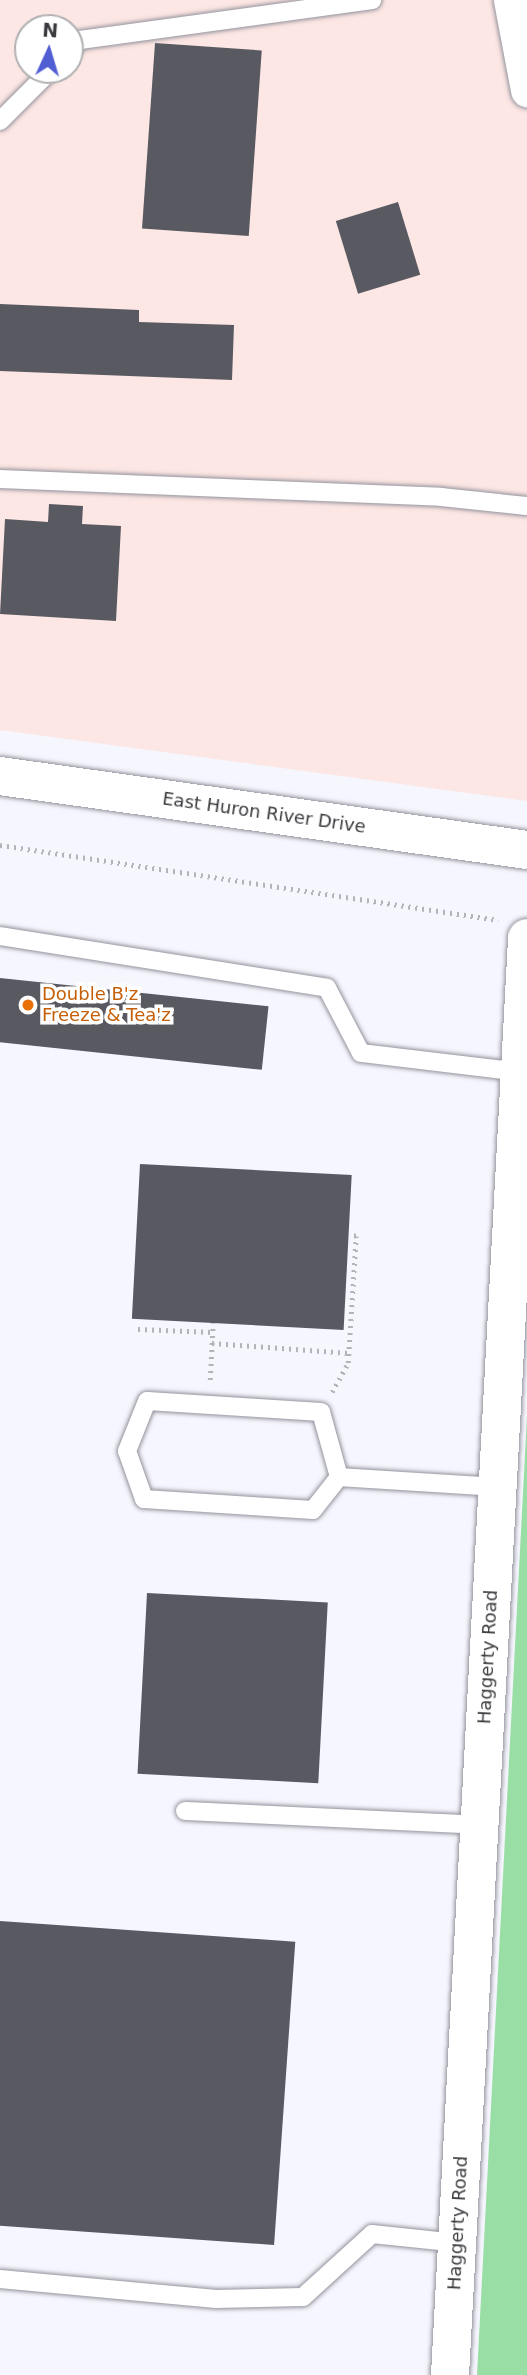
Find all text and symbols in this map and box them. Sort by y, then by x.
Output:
north arrow [14,14,84,84]
text: N [42,19,59,42]
street label: East Huron River Drive [161,788,367,838]
place label: Double B'z Freeze & Tea'z [42,984,171,1026]
marker: Double B'z Freeze & Tea'z [20,997,36,1013]
street label: Haggerty Road [474,1589,502,1725]
street label: Haggerty Road [444,2155,472,2291]

